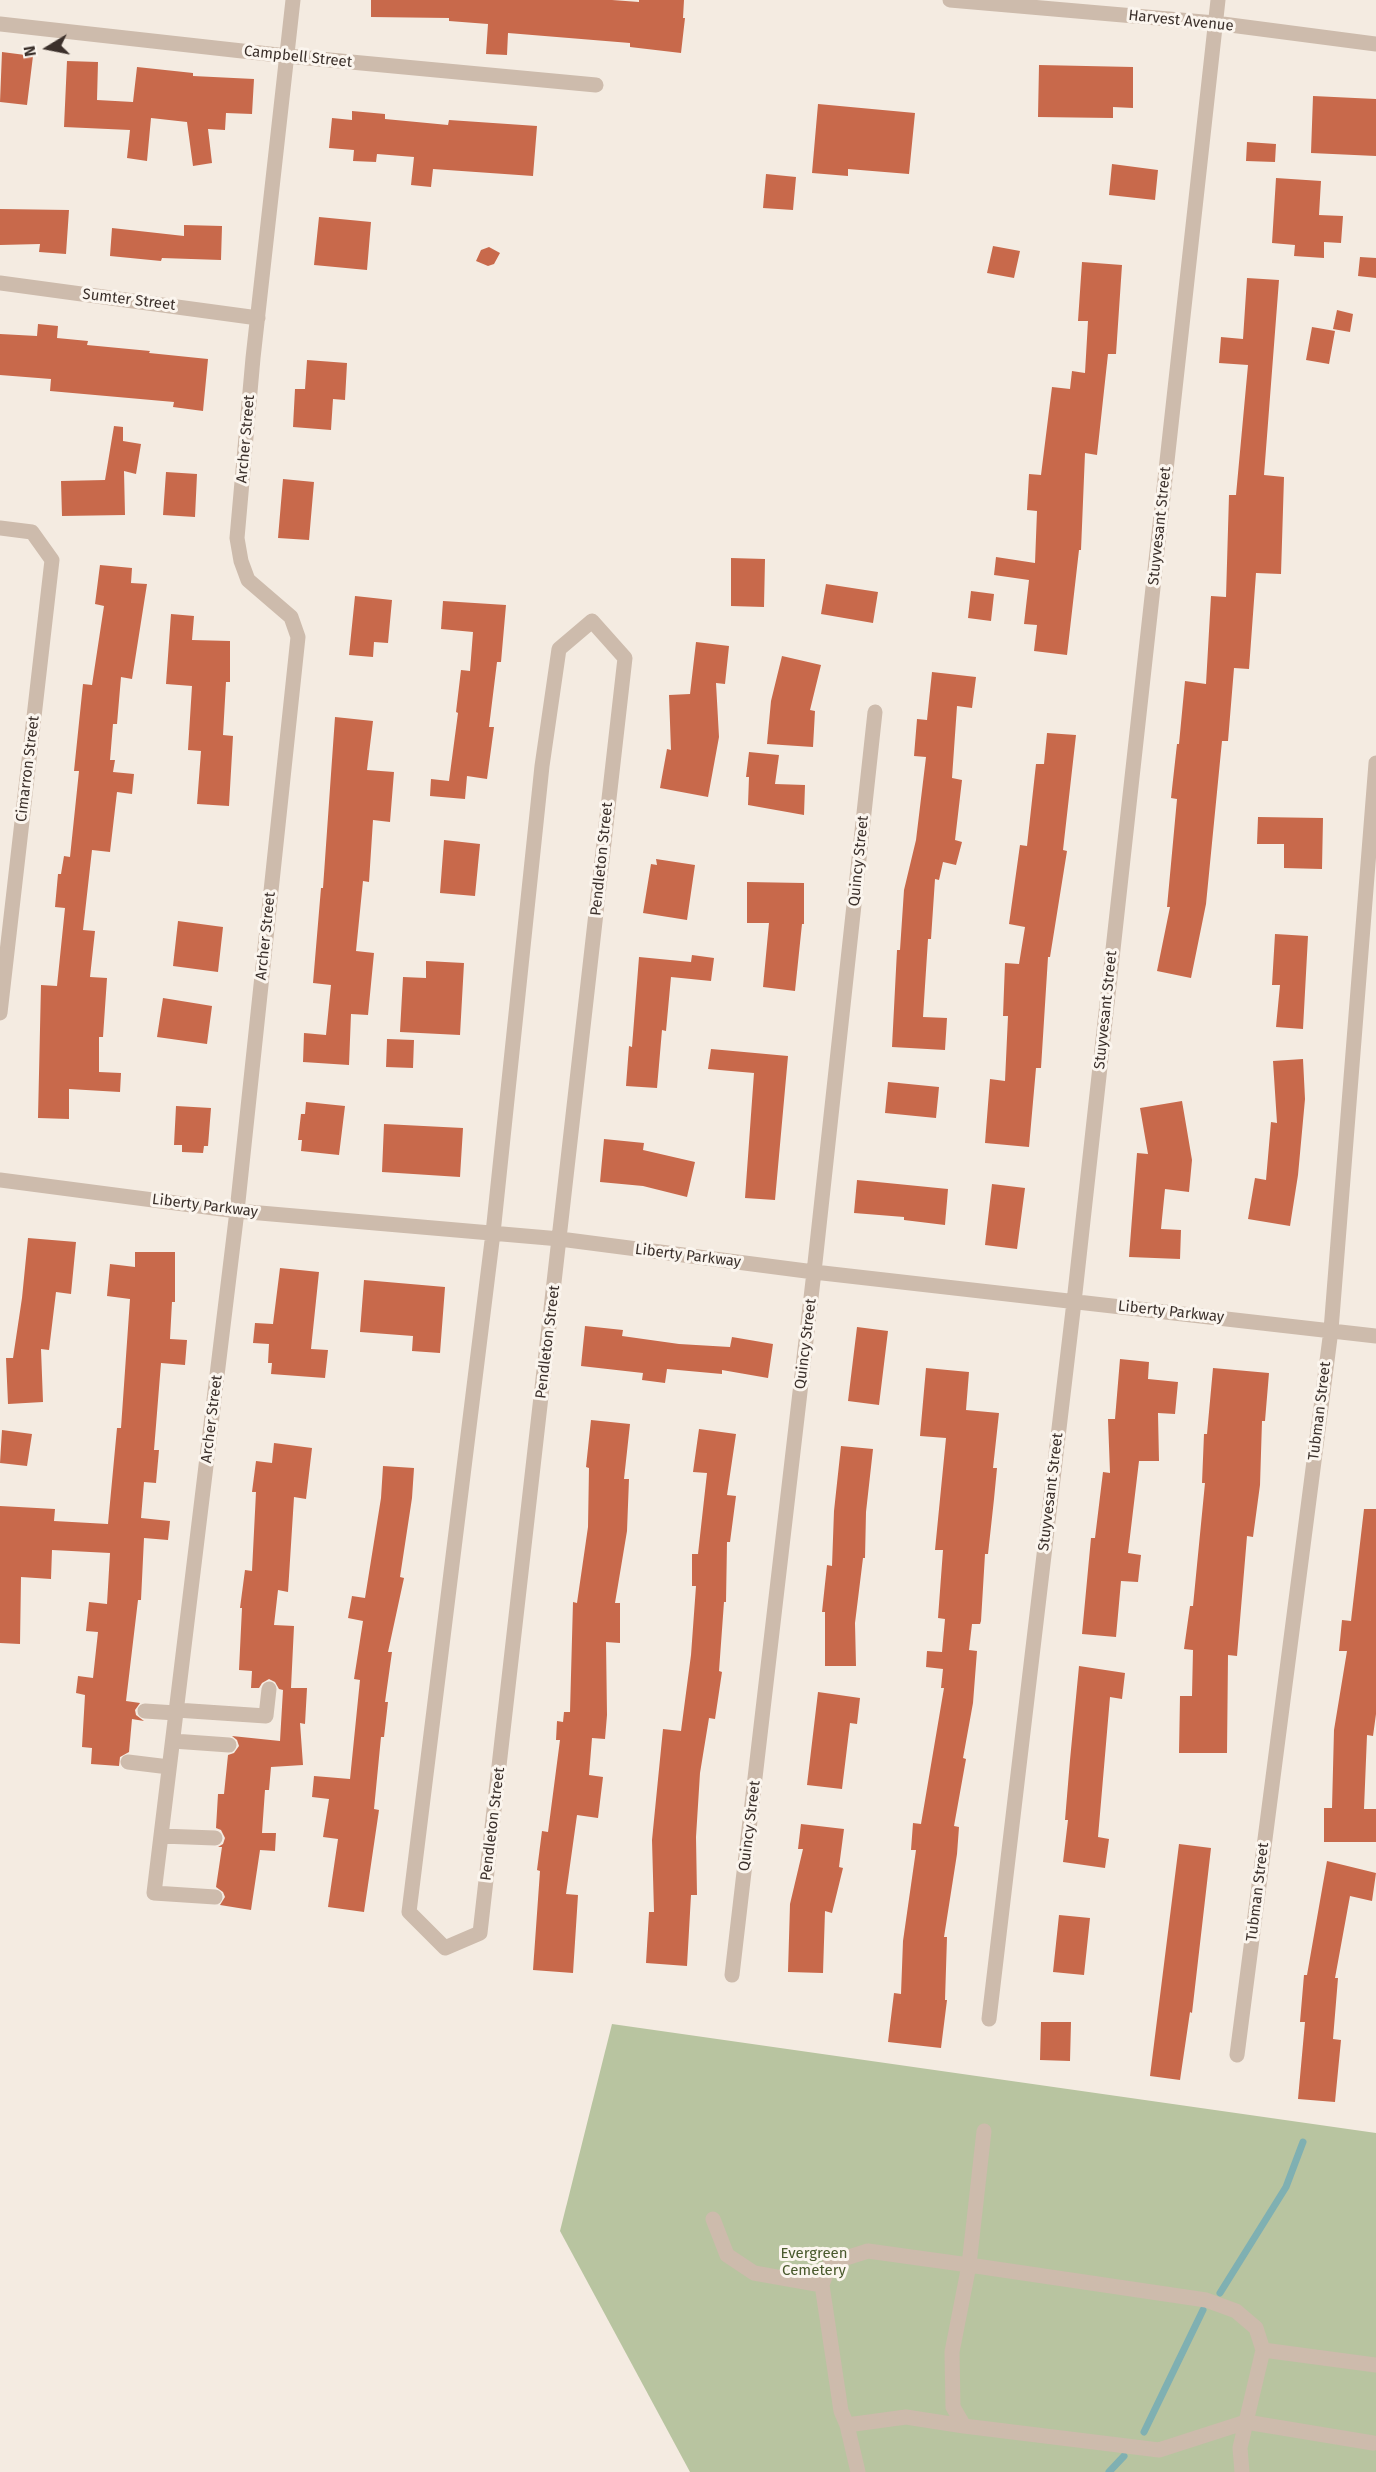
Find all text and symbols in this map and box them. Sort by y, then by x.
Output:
street label: Harvest Avenue [1127,7,1235,35]
north arrow [18,18,78,78]
street label: Campbell Street [243,42,353,72]
text: N [20,44,40,58]
street label: Sumter Street [81,285,177,315]
street label: Archer Street [233,394,259,484]
street label: Stuyvesant Street [1145,466,1175,586]
street label: Cimarron Street [13,715,43,823]
street label: Pendleton Street [587,801,617,917]
street label: Quincy Street [845,815,873,907]
street label: Archer Street [252,891,280,981]
street label: Stuyvesant Street [1091,950,1121,1070]
street label: Liberty Parkway [151,1191,259,1221]
street label: Liberty Parkway [634,1241,742,1271]
street label: Pendleton Street [532,1284,564,1400]
street label: Liberty Parkway [1117,1297,1225,1327]
street label: Quincy Street [792,1298,820,1390]
street label: Tubman Street [1305,1361,1335,1461]
street label: Archer Street [198,1374,226,1464]
street label: Stuyvesant Street [1035,1432,1067,1552]
street label: Pendleton Street [477,1766,509,1882]
street label: Quincy Street [736,1780,764,1872]
street label: Tubman Street [1243,1842,1273,1942]
park label: Evergreen Cemetery [780,2245,848,2280]

